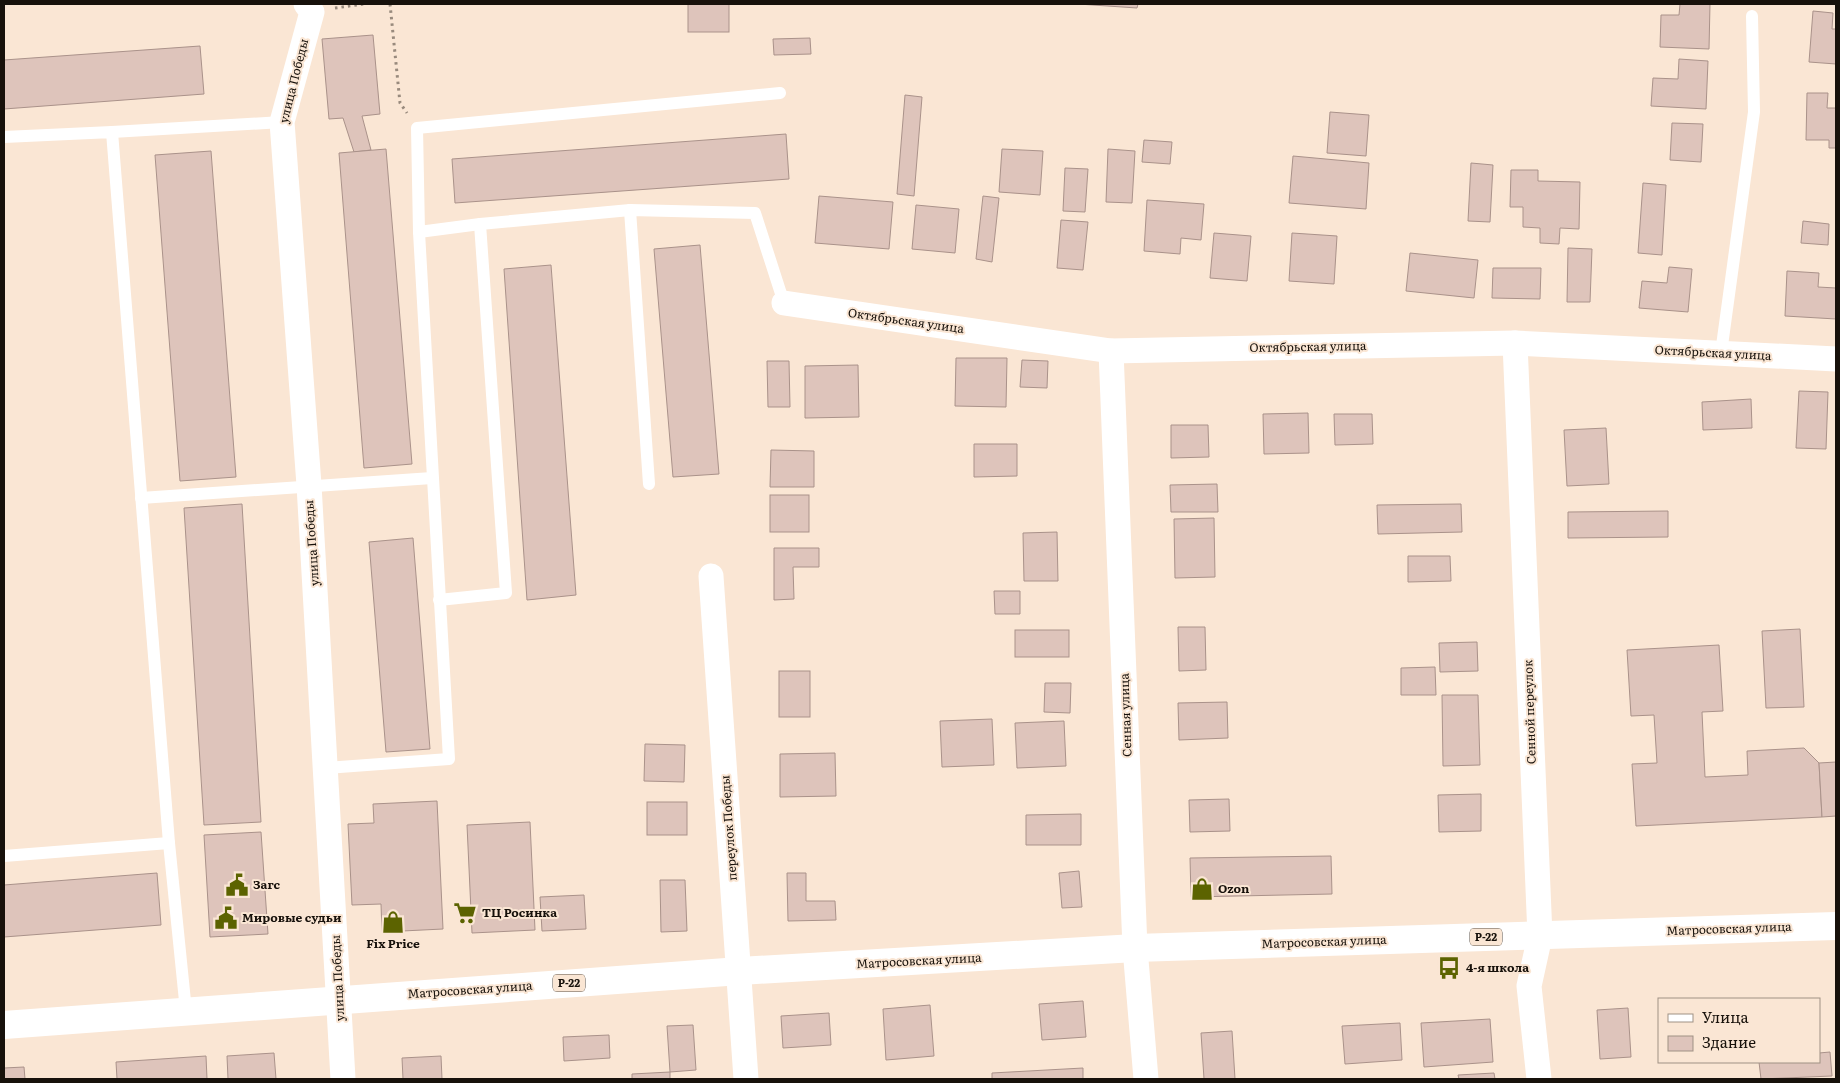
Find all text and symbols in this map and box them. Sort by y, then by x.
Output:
street label: улица Победы [274,36,312,125]
street label: Октябрьская улица [847,303,966,337]
street label: Октябрьская улица [1249,336,1367,356]
street label: Октябрьская улица [1654,340,1772,364]
street label: улица Победы [299,499,323,587]
street label: Сенной переулок [1518,660,1540,765]
street label: Сенная улица [1115,672,1135,757]
street label: переулок Победы [715,775,741,881]
public building icon: Загс [224,872,250,898]
place label: Загс [253,875,281,893]
shop icon: Ozon [1189,876,1215,902]
place label: Ozon [1218,879,1250,897]
supermarket icon: ТЦ Росинка [452,900,478,926]
place label: ТЦ Росинка [482,903,557,921]
public building icon: Мировые судьи [213,905,239,931]
place label: Мировые судьи [242,908,342,926]
shop icon: Fix Price [380,909,406,935]
street label: Матросовская улица [1666,917,1792,939]
road number: Р-22 [1470,929,1502,946]
street label: Матросовская улица [1261,930,1387,952]
street label: улица Победы [326,934,348,1022]
place label: Fix Price [366,934,420,952]
street label: Матросовская улица [856,948,983,972]
bus stop icon: 4-я школа [1436,955,1462,981]
place label: 4-я школа [1466,958,1529,976]
road number: Р-22 [553,974,585,991]
street label: Матросовская улица [407,976,534,1002]
legend [1658,998,1820,1063]
text: Улица [1702,1005,1750,1028]
text: Здание [1702,1030,1756,1053]

